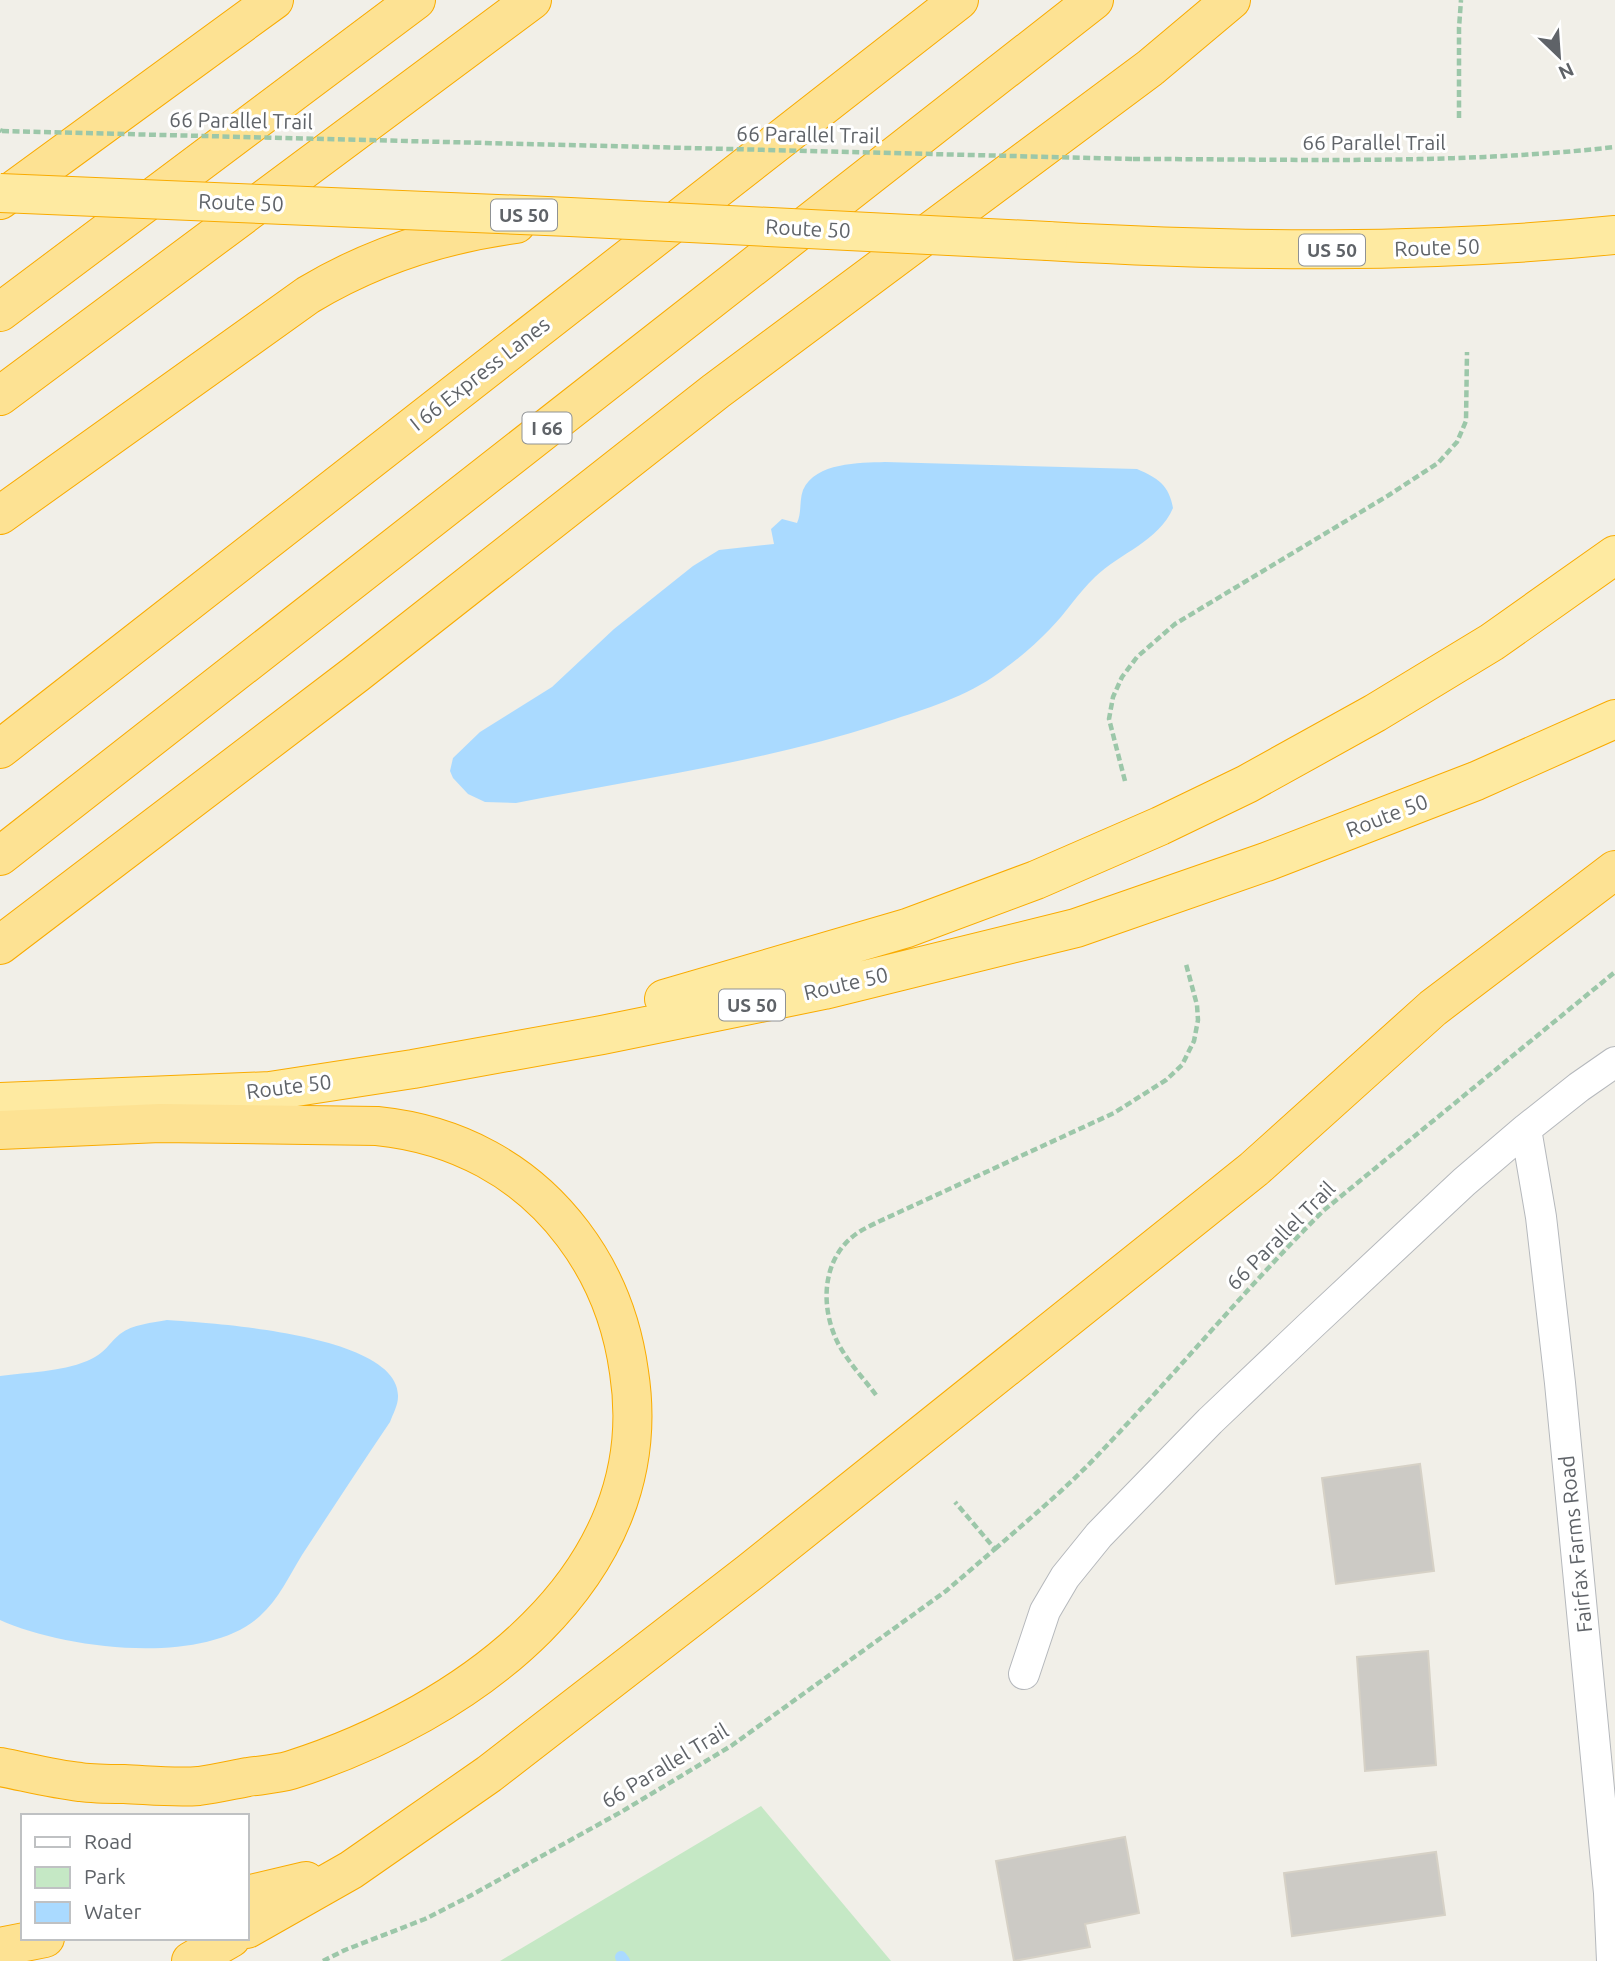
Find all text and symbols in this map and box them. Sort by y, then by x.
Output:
north arrow [1524,21,1594,91]
text: N [1555,58,1577,84]
street label: 66 Parallel Trail [169,107,313,133]
street label: 66 Parallel Trail [736,121,880,147]
street label: 66 Parallel Trail [1302,130,1446,154]
street label: Route 50 [198,189,284,215]
road number: US 50 [491,200,557,230]
street label: Route 50 [765,214,851,242]
road number: US 50 [1299,234,1365,266]
street label: Route 50 [1394,234,1480,260]
street label: I 66 Express Lanes [405,312,555,436]
road number: I 66 [522,412,572,444]
street label: Route 50 [1342,789,1431,842]
street label: Route 50 [801,962,890,1004]
road number: US 50 [719,990,785,1021]
street label: Route 50 [245,1069,333,1103]
street label: 66 Parallel Trail [1221,1176,1340,1295]
street label: Fairfax Farms Road [1554,1454,1596,1634]
street label: 66 Parallel Trail [597,1718,732,1812]
legend [21,1814,248,1940]
text: Road [84,1829,132,1853]
text: Park [84,1864,126,1888]
text: Water [84,1899,142,1923]

